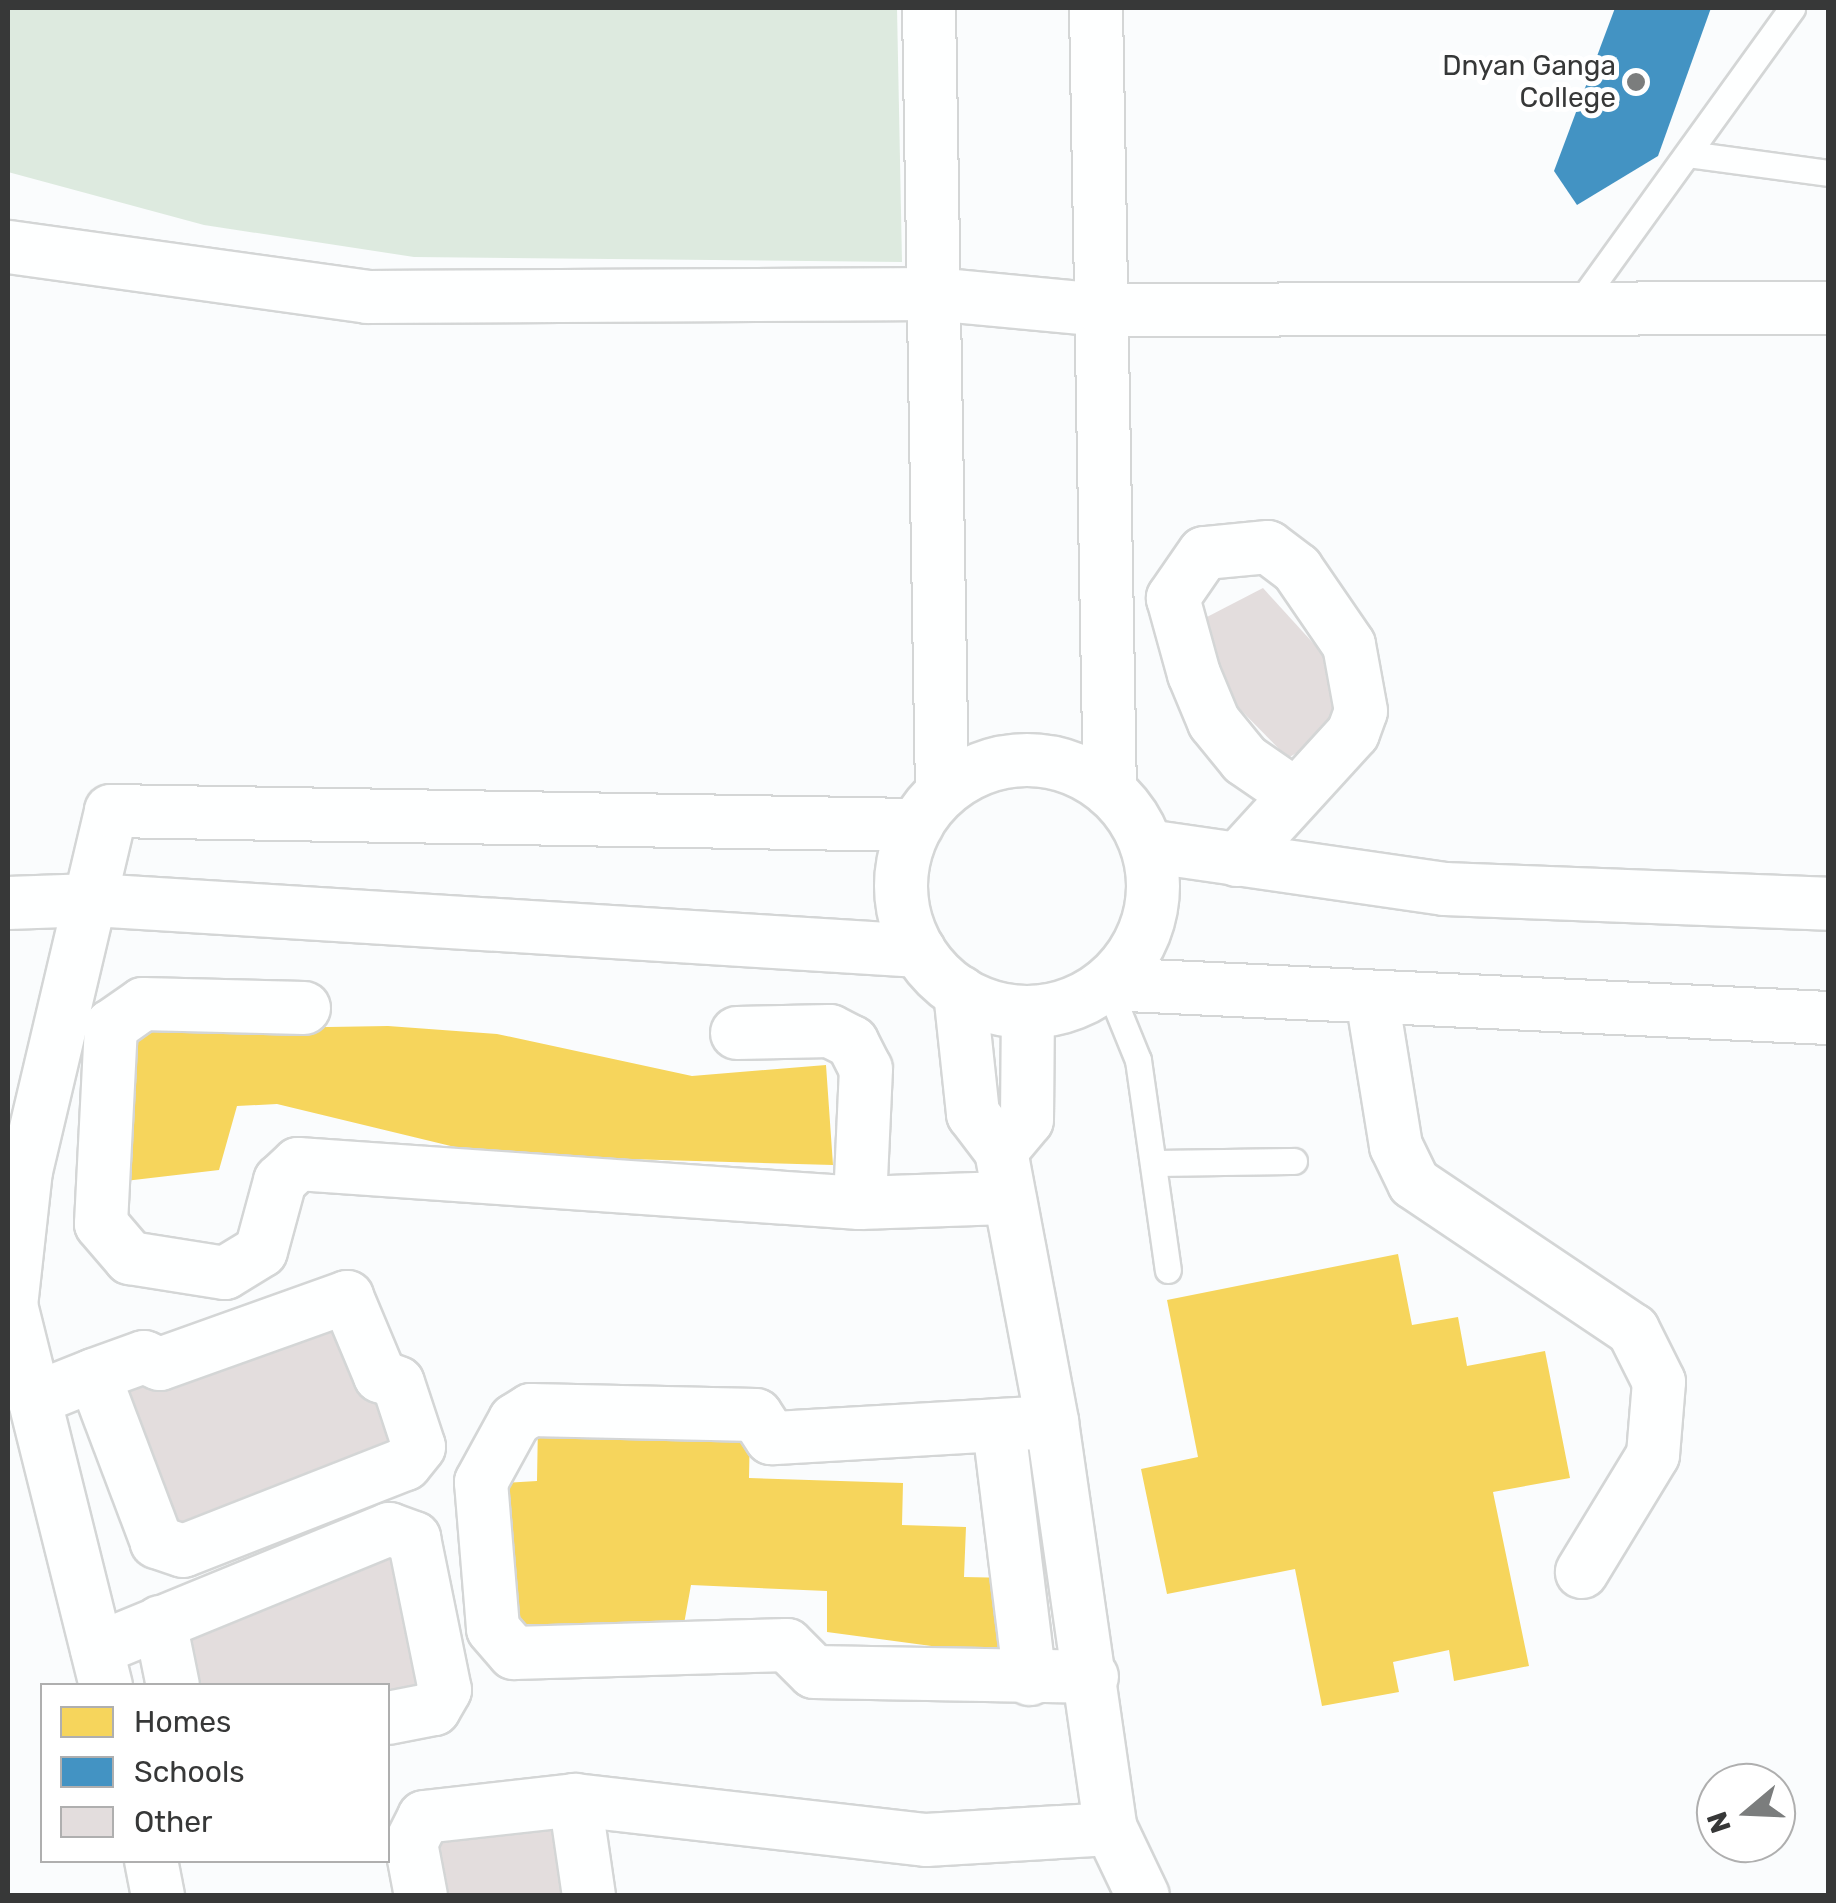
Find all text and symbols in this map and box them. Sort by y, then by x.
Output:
place label: Dnyan Ganga College [1442,49,1616,115]
marker: Dnyan Ganga College [1625,71,1647,93]
legend [40,1683,390,1863]
text: Homes [134,1704,231,1740]
text: Schools [134,1754,245,1790]
north arrow [1696,1763,1796,1863]
text: Other [134,1804,213,1840]
text: N [1700,1807,1738,1837]

